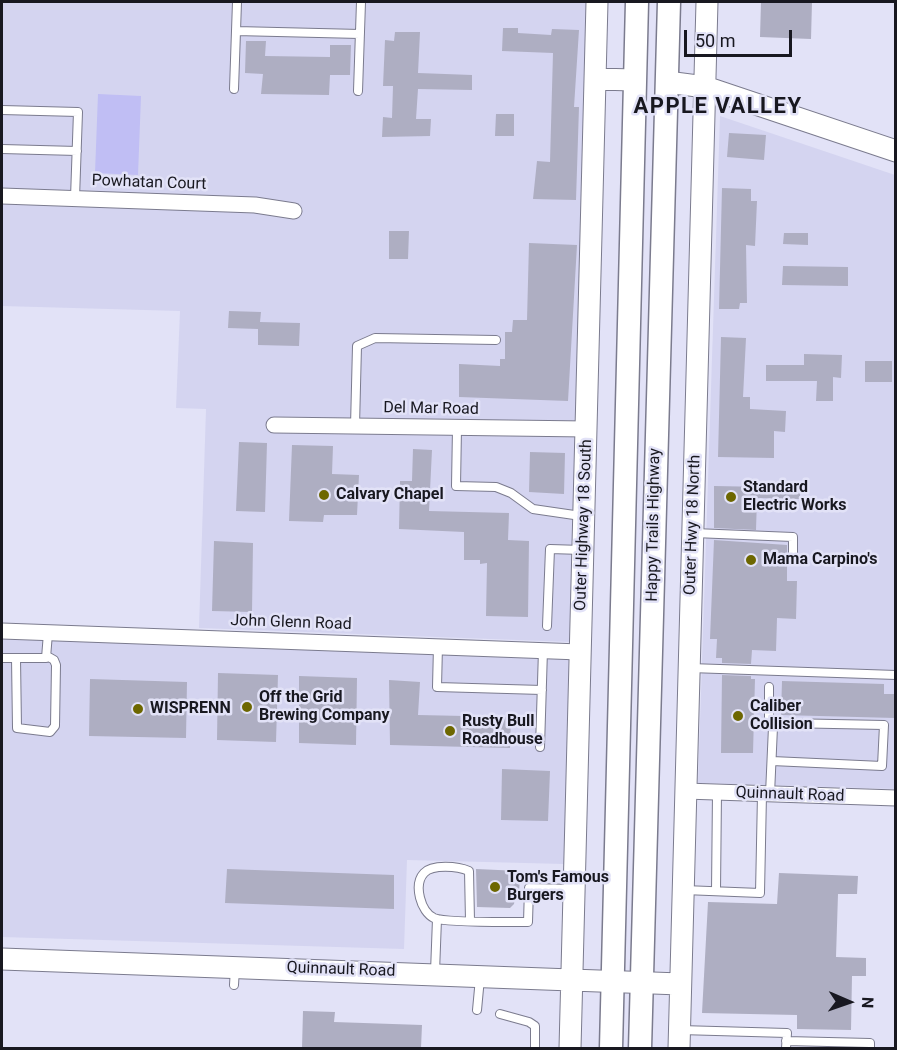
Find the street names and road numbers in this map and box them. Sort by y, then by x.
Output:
street label: Powhatan Court [91,171,207,195]
street label: Del Mar Road [383,399,479,419]
street label: Outer Highway 18 South [571,439,597,611]
street label: Happy Trails Highway [643,448,665,602]
street label: Outer Hwy 18 North [681,455,705,595]
street label: John Glenn Road [230,611,352,635]
street label: Quinnault Road [735,784,845,806]
street label: Quinnault Road [286,959,396,981]

